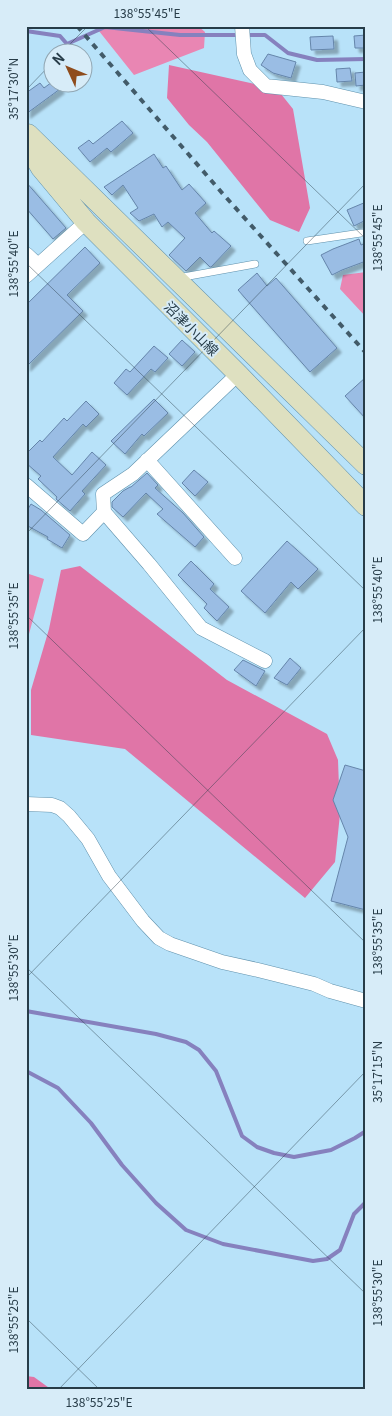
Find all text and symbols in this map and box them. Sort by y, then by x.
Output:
text: 138°55'45"E [113,4,181,21]
north arrow [42,42,92,92]
text: N [47,48,69,69]
text: 35°17'30"N [4,58,21,120]
text: 138°55'45"E [368,204,385,272]
text: 138°55'40"E [4,230,21,298]
street label: 沼津小山線 [160,296,224,360]
text: 138°55'40"E [368,556,385,624]
text: 138°55'35"E [4,582,21,650]
text: 138°55'35"E [368,908,385,976]
text: 138°55'30"E [4,934,21,1002]
text: 35°17'15"N [368,1041,385,1103]
text: 138°55'30"E [368,1259,385,1327]
text: 138°55'25"E [4,1286,21,1354]
text: 138°55'25"E [65,1393,133,1410]

